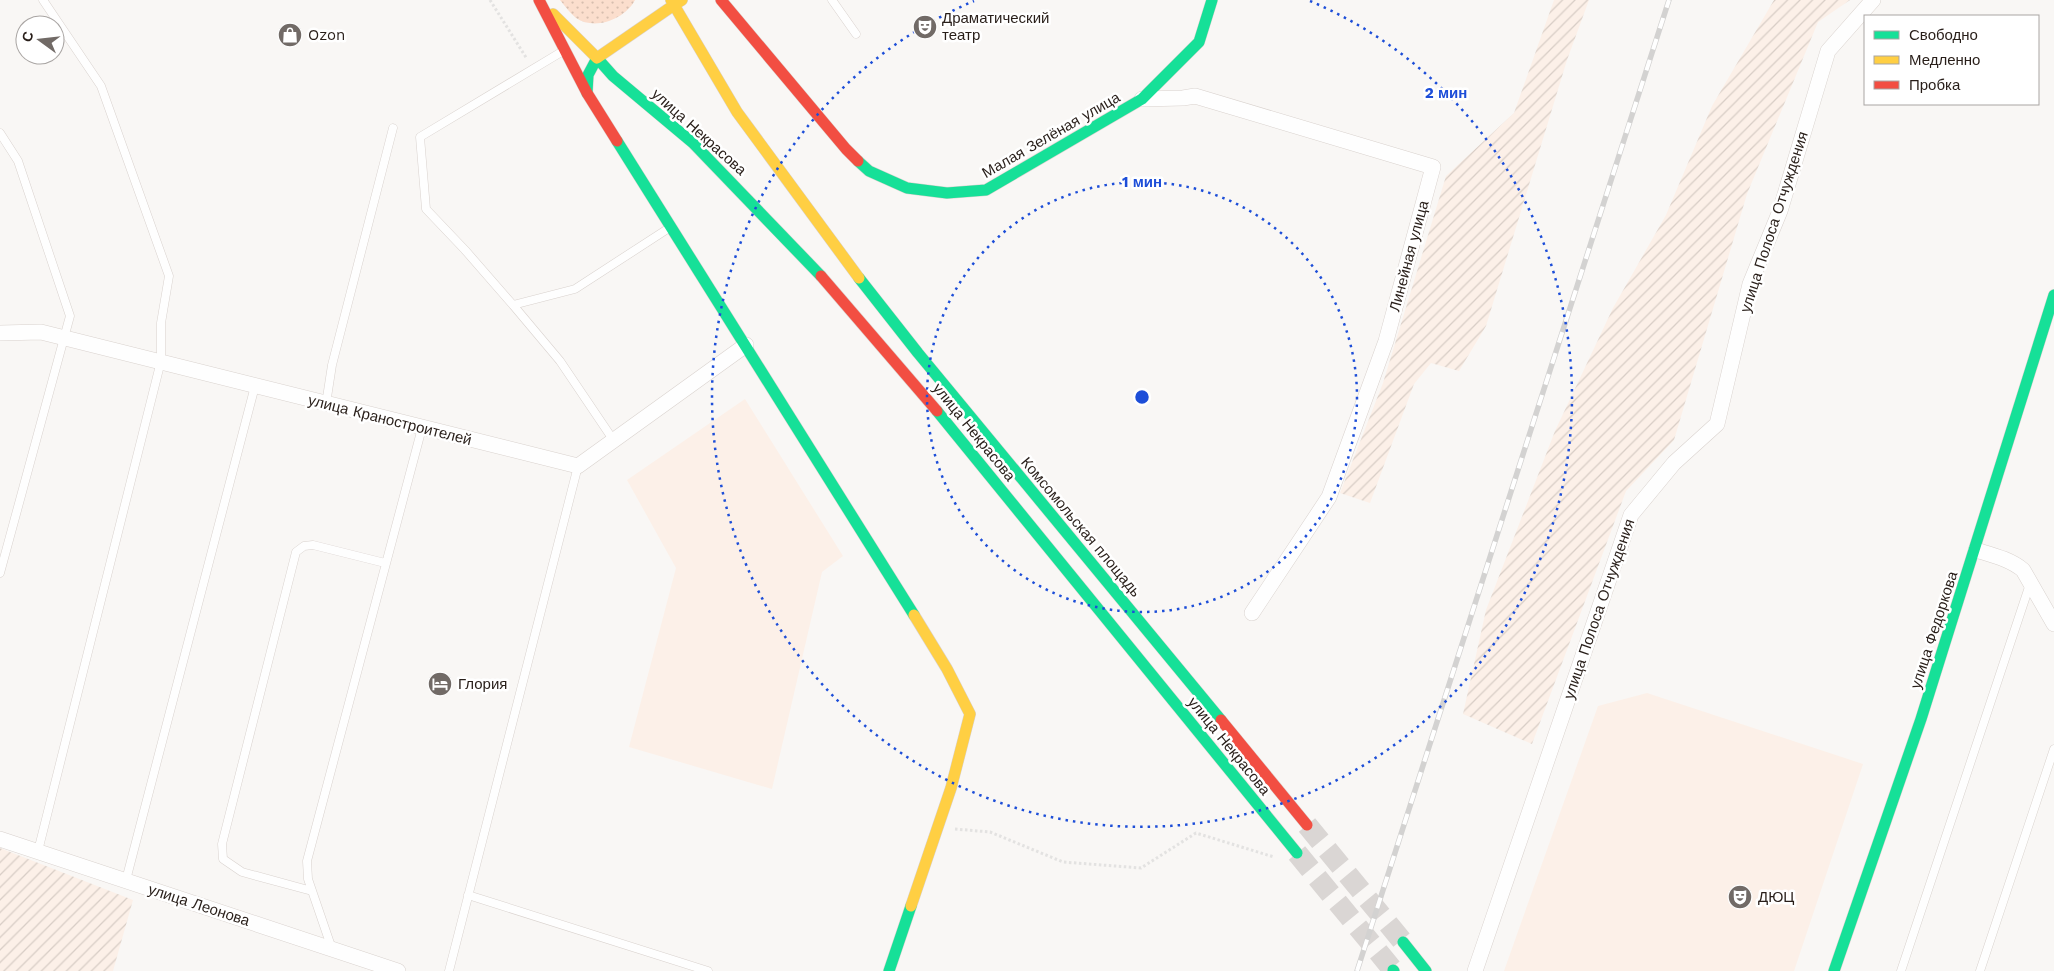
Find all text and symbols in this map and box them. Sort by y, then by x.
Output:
place label: Драматический театр [942,9,1049,44]
theatre icon: Драматический театр [912,14,938,40]
north arrow [15,15,65,65]
legend [1864,15,2039,105]
shop icon: Ozon [277,22,303,48]
place label: Ozon [308,26,345,44]
text: Свободно [1909,26,1978,44]
text: С [18,30,36,44]
text: Медленно [1909,51,1980,69]
text: Пробка [1909,76,1961,94]
text: 2 мин [1425,84,1467,102]
street label: улица Некрасова [648,85,750,180]
street label: Малая Зелёная улица [979,88,1124,182]
street label: улица Полоса Отчуждения [1736,129,1812,315]
text: 1 мин [1122,173,1162,191]
street label: Линейная улица [1386,198,1433,314]
street label: улица Некрасова [929,379,1019,485]
centre of rings [1133,388,1151,406]
street label: улица Краностроителей [306,391,474,449]
street label: Комсомольская площадь [1017,453,1145,601]
street label: улица Полоса Отчуждения [1560,517,1638,701]
street label: улица Федоркова [1907,568,1962,691]
hotel icon: Глория [427,671,453,697]
place label: Глория [458,675,507,693]
street label: улица Некрасова [1184,693,1274,799]
street label: улица Леонова [146,880,253,930]
theatre icon: ДЮЦ [1727,884,1753,910]
place label: ДЮЦ [1758,888,1794,906]

